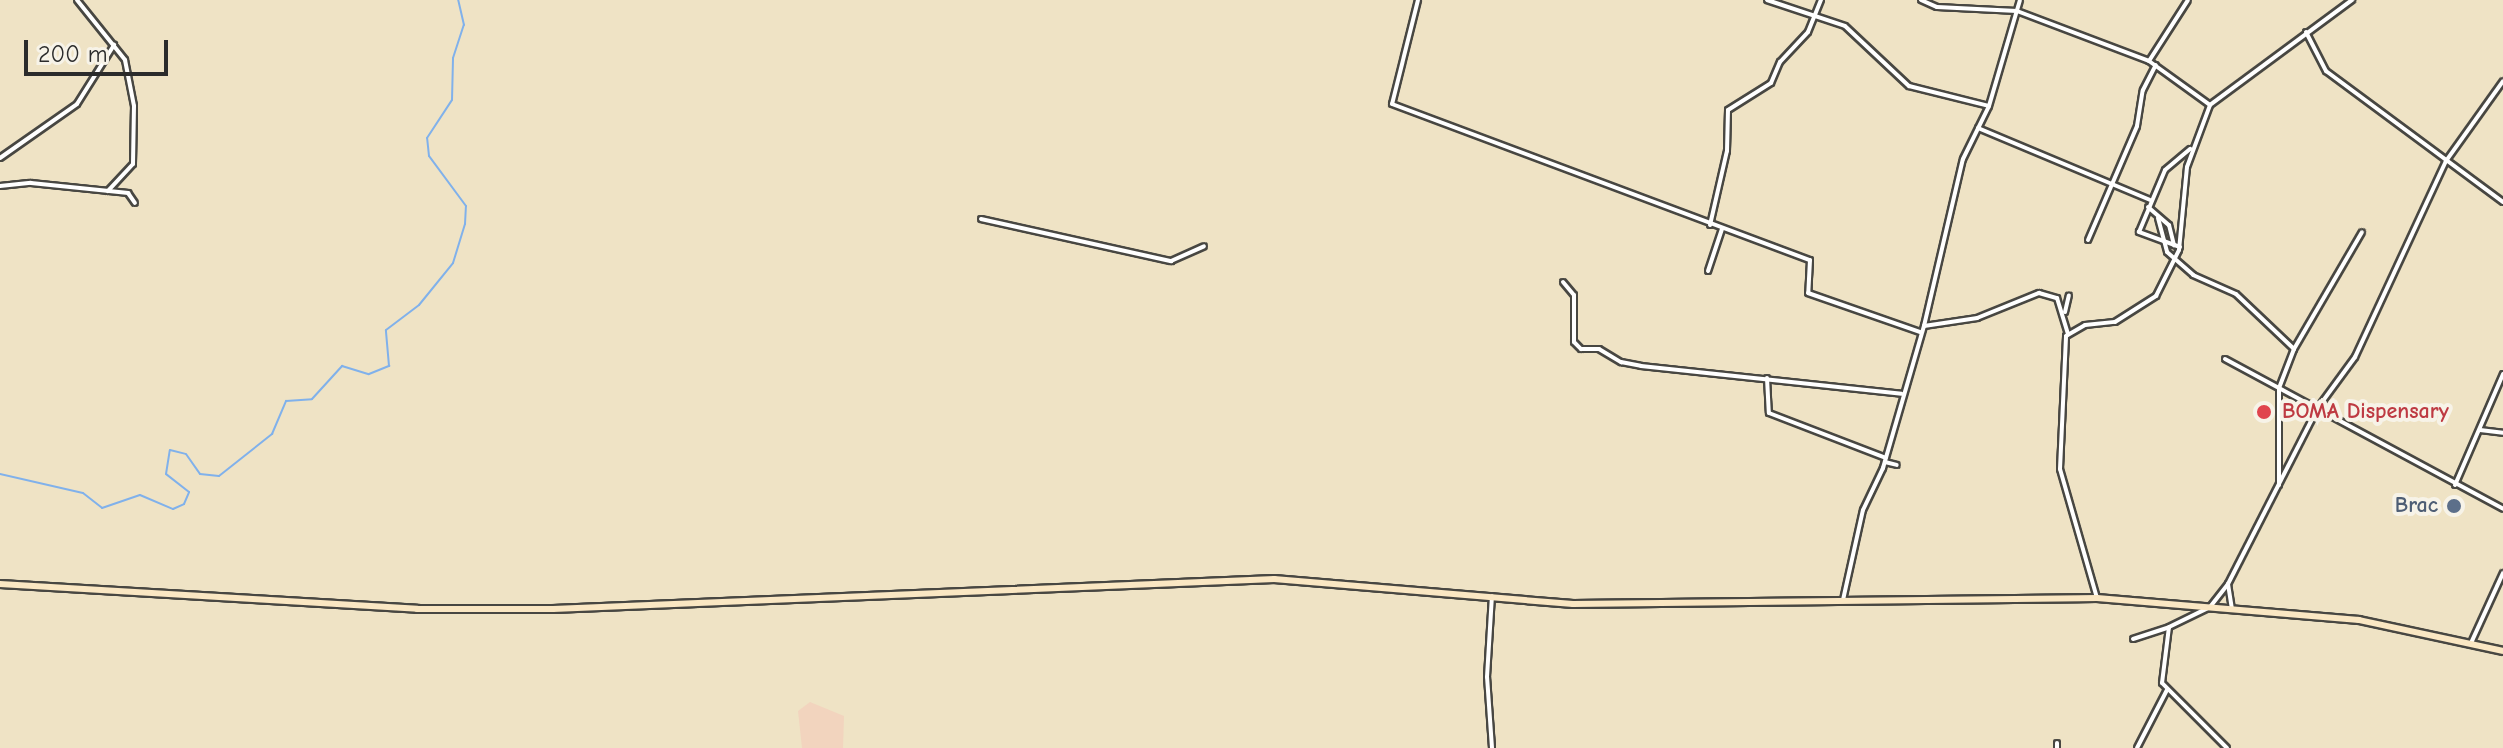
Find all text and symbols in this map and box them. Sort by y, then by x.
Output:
scale bar [28,24,172,74]
text: 200 m [38,40,108,68]
place label: BOMA Dispensary [2282,399,2449,425]
marker: BOMA Dispensary [2253,401,2275,423]
place label: Brac [2395,493,2438,519]
marker: Brac [2445,497,2463,515]

